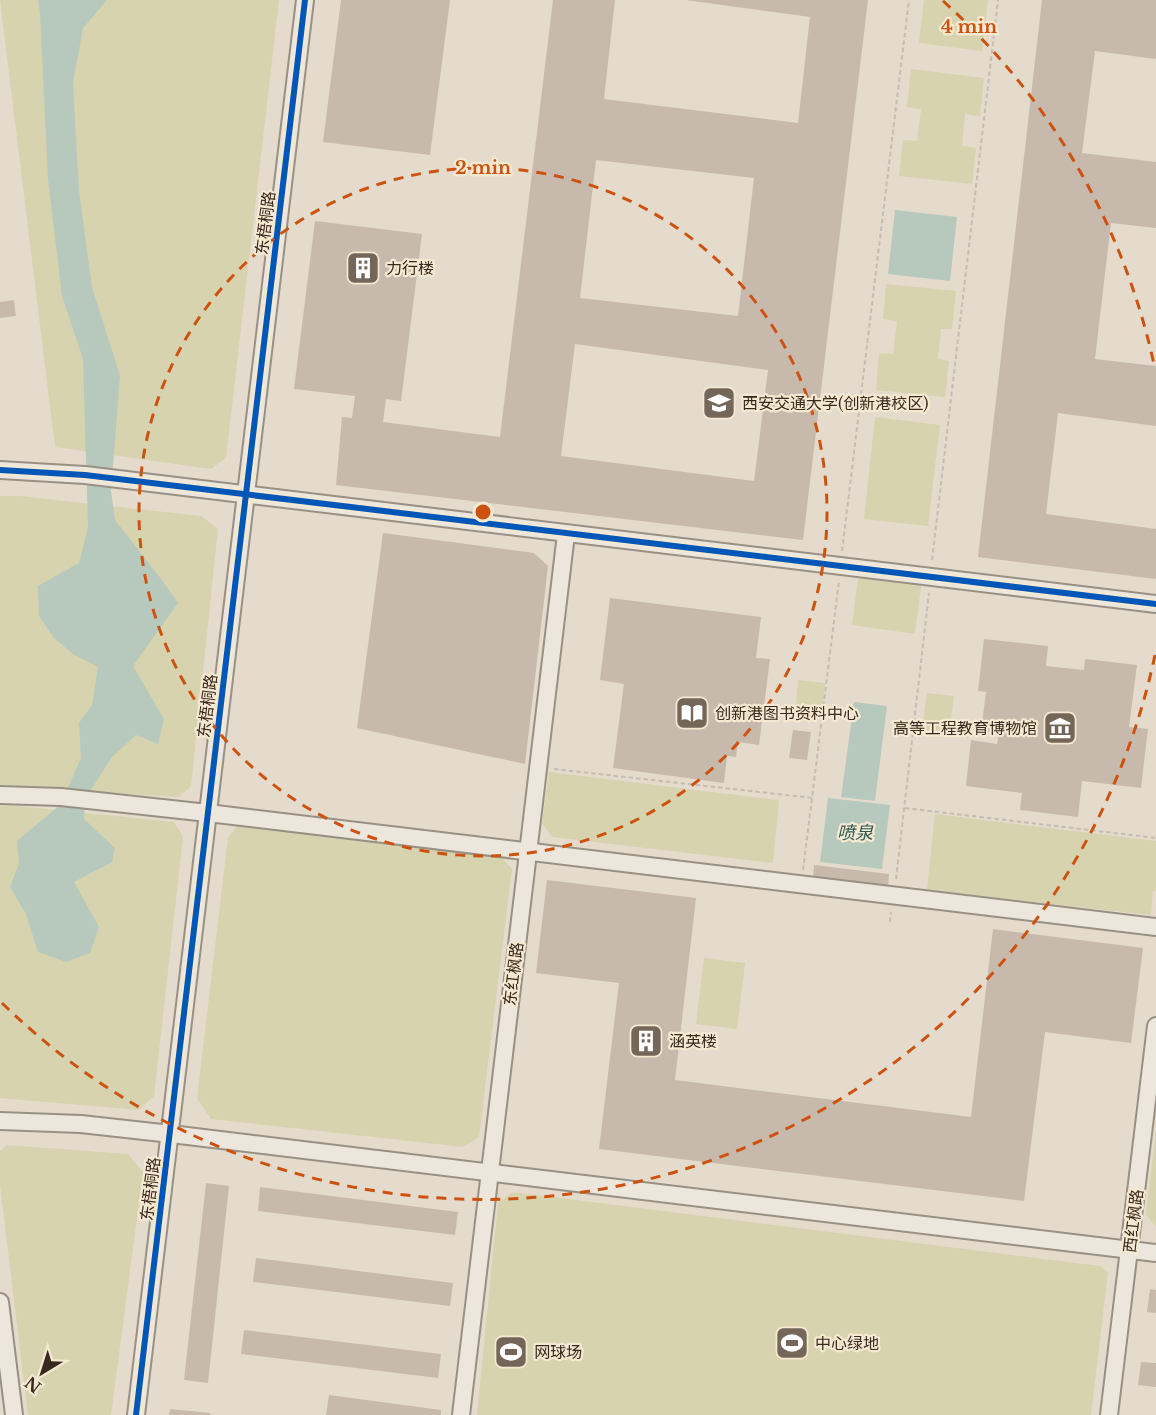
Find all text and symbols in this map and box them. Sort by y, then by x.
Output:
text: 4 min [941,16,997,38]
text: 2 min [455,157,511,179]
street label: 东梧桐路 [251,190,279,256]
building icon: 力行楼 [345,250,381,286]
place label: 力行楼 [386,258,434,278]
school or university icon: 西安交通大学(创新港校区) [701,385,737,421]
place label: 西安交通大学(创新港校区) [742,393,929,413]
centre of rings [473,502,493,522]
street label: 东梧桐路 [193,673,221,739]
library icon: 创新港图书资料中心 [674,695,710,731]
place label: 创新港图书资料中心 [715,703,859,723]
museum icon: 高等工程教育博物馆 [1042,710,1078,746]
place label: 高等工程教育博物馆 [893,718,1037,738]
water label: 喷泉 [837,822,874,844]
street label: 东红枫路 [499,941,527,1007]
building icon: 涵英楼 [628,1023,664,1059]
place label: 涵英楼 [669,1031,717,1051]
street label: 东梧桐路 [136,1156,164,1222]
street label: 西红枫路 [1119,1188,1147,1254]
sports icon: 中心绿地 [774,1325,810,1361]
place label: 中心绿地 [815,1333,879,1353]
sports icon: 网球场 [493,1334,529,1370]
place label: 网球场 [534,1342,582,1362]
north arrow [12,1343,72,1403]
text: N [21,1372,45,1397]

